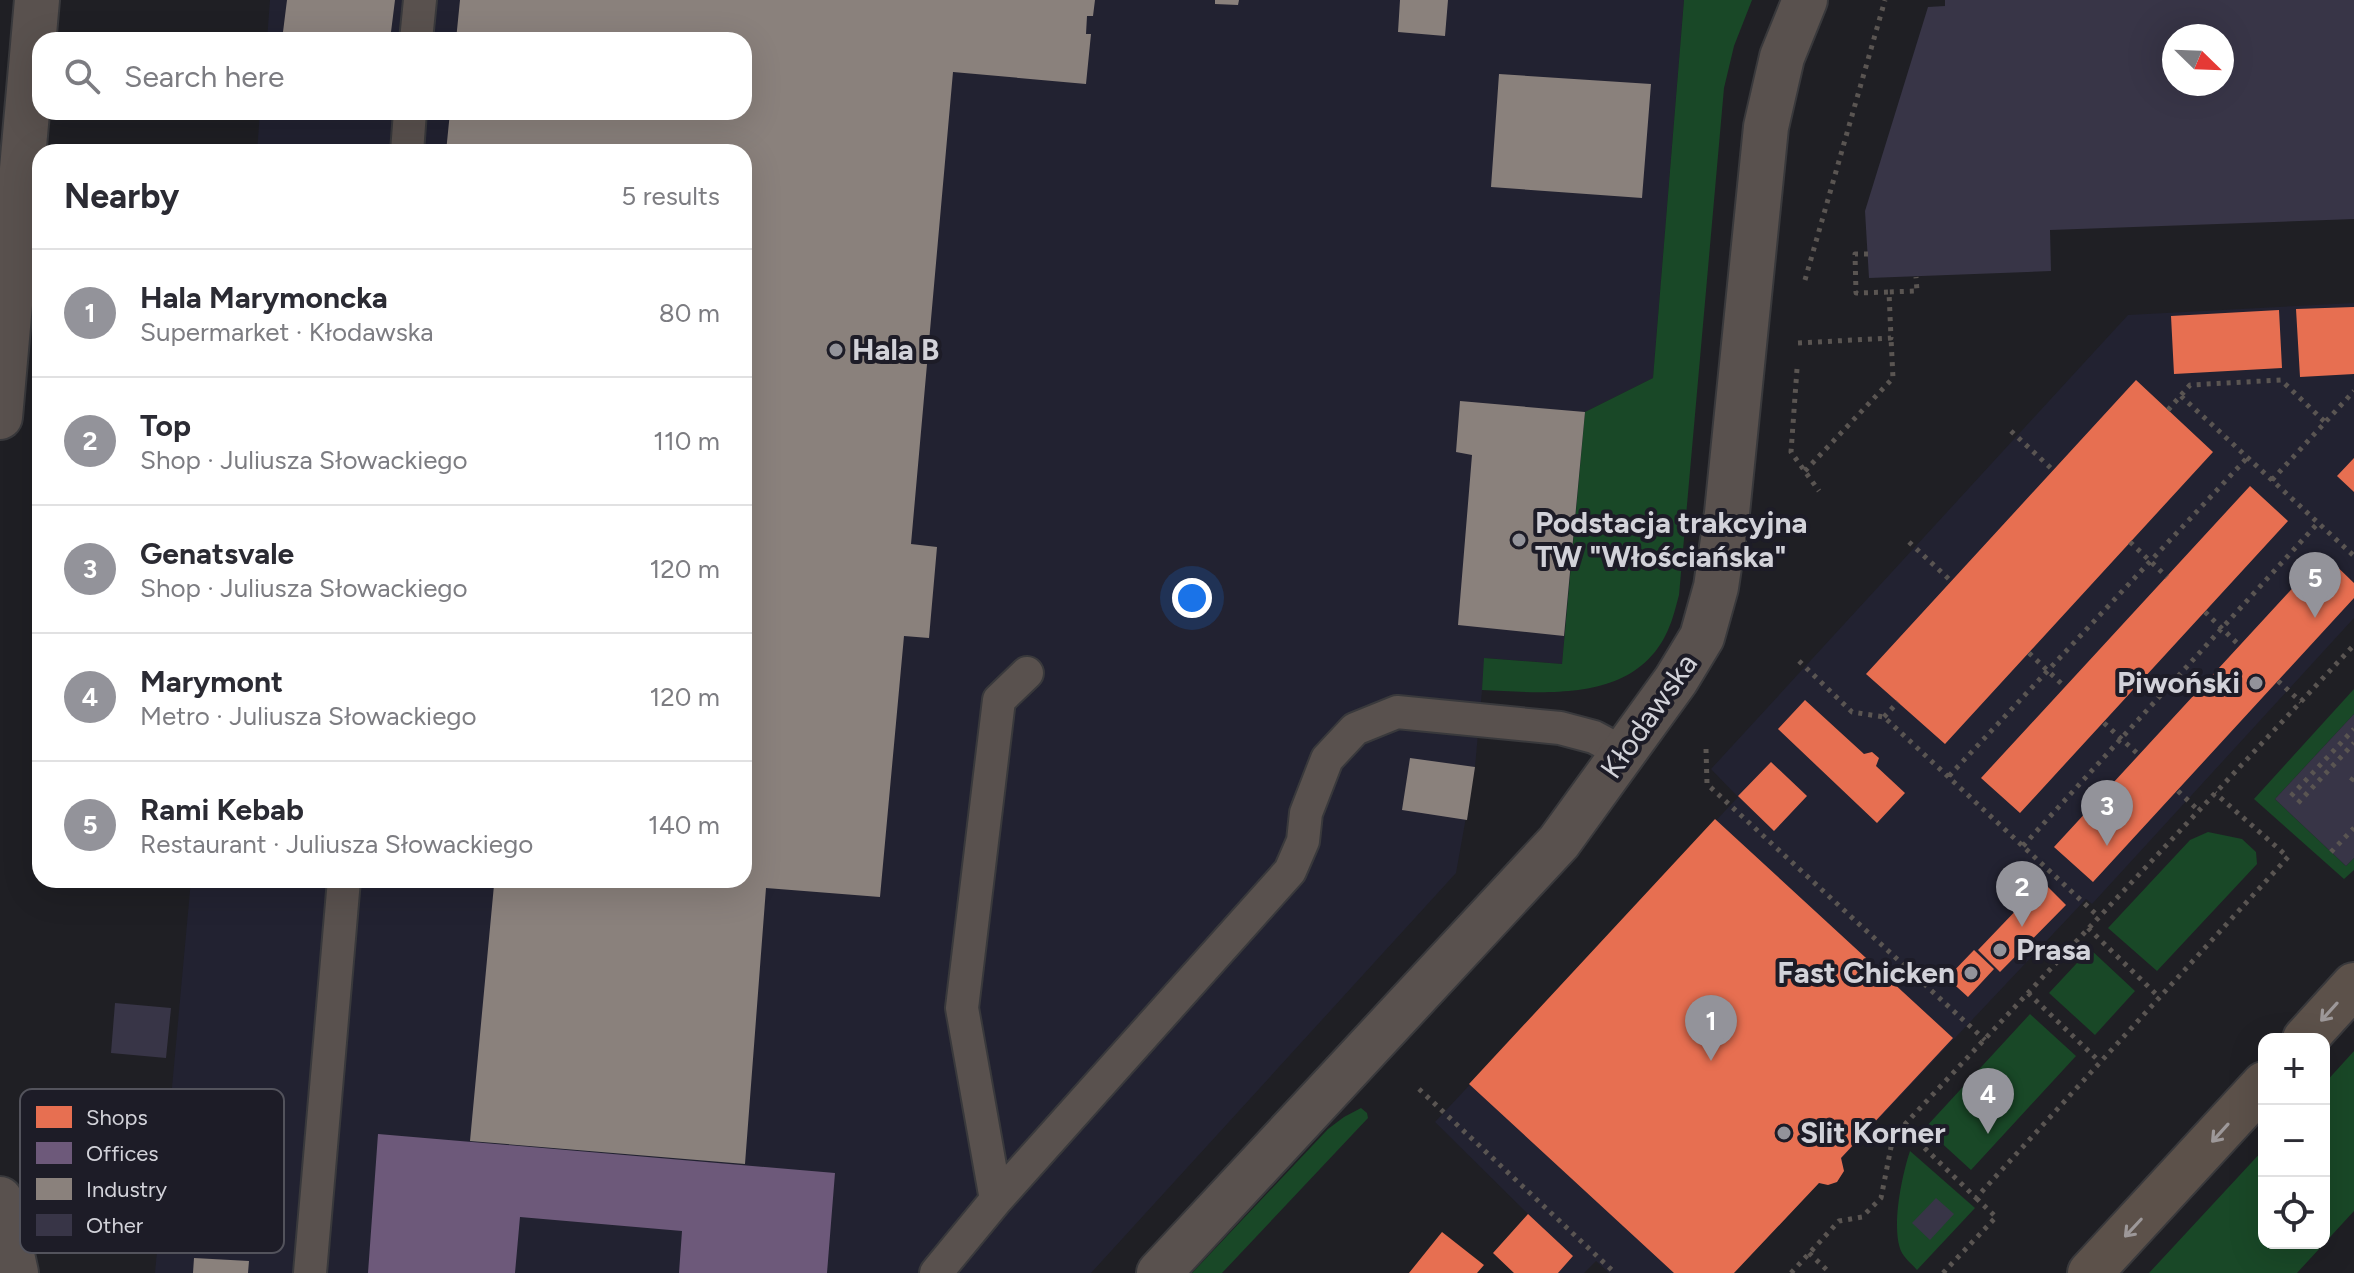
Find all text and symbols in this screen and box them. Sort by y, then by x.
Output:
north arrow [2162,24,2234,96]
search box [32,32,752,120]
icon: search [60,54,104,98]
text: Search here [124,58,284,95]
text: Nearby [64,176,179,217]
text: 5 results [621,180,720,212]
text: Hala Marymoncka [140,279,388,316]
text: 1 [85,297,95,329]
text: 80 m [659,297,720,329]
text: Supermarket · Kłodawska [140,316,433,348]
place label: Hala B [852,331,939,368]
marker: Hala B [827,341,845,359]
text: Top [140,407,191,444]
text: 2 [82,425,98,457]
text: 110 m [653,425,720,457]
text: Shop · Juliusza Słowackiego [140,444,468,476]
place label: Podstacja trakcyjna TW "Włościańska" [1535,504,1808,575]
marker: Podstacja trakcyjna TW "Włościańska" [1510,531,1528,549]
text: Genatsvale [140,535,294,572]
pin: 5 [2289,552,2341,618]
text: 3 [83,553,97,585]
text: 120 m [650,553,720,585]
text: Shop · Juliusza Słowackiego [140,572,468,604]
your location [1172,578,1212,618]
street label: Kłodawska [1592,646,1705,785]
text: Marymont [140,663,283,700]
place label: Piwoński [2117,664,2240,701]
marker: Piwoński [2247,674,2265,692]
text: 4 [82,681,98,713]
text: 120 m [650,681,720,713]
text: Metro · Juliusza Słowackiego [140,700,477,732]
pin: 3 [2081,780,2133,846]
text: Rami Kebab [140,791,304,828]
text: 5 [82,809,98,841]
text: 140 m [648,809,720,841]
text: Restaurant · Juliusza Słowackiego [140,828,533,860]
pin: 2 [1996,861,2048,927]
place label: Prasa [2016,931,2091,968]
marker: Prasa [1991,941,2009,959]
place label: Fast Chicken [1777,954,1955,991]
marker: Fast Chicken [1962,964,1980,982]
pin: 1 [1685,995,1737,1061]
one-way arrow [2321,1001,2339,1021]
map controls [2258,1033,2330,1249]
button: + [2258,1033,2330,1105]
pin: 4 [1962,1068,2014,1134]
legend [20,1089,284,1253]
text: Shops [86,1104,148,1131]
button: − [2258,1105,2330,1177]
place label: Slit Korner [1800,1114,1946,1151]
one-way arrow [2211,1122,2229,1142]
marker: Slit Korner [1775,1124,1793,1142]
text: Offices [86,1140,159,1167]
text: Industry [86,1176,167,1203]
button: locate [2258,1177,2330,1249]
text: Other [86,1212,144,1239]
one-way arrow [2124,1217,2142,1237]

